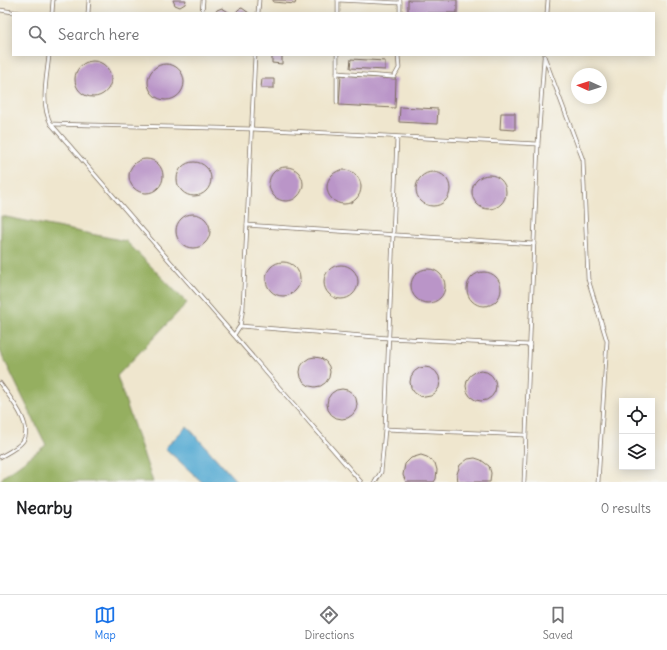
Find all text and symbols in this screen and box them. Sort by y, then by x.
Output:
search box [12,12,655,56]
icon: search [26,23,48,45]
text: Search here [58,25,139,44]
north arrow [571,68,607,104]
map controls [619,398,655,470]
button: locate [619,398,655,434]
button: layers [619,434,655,470]
text: Nearby [16,497,72,519]
text: 0 results [601,500,651,517]
tab: Map [94,604,116,642]
tab: Directions [305,604,354,642]
tab: Saved [543,604,573,642]

